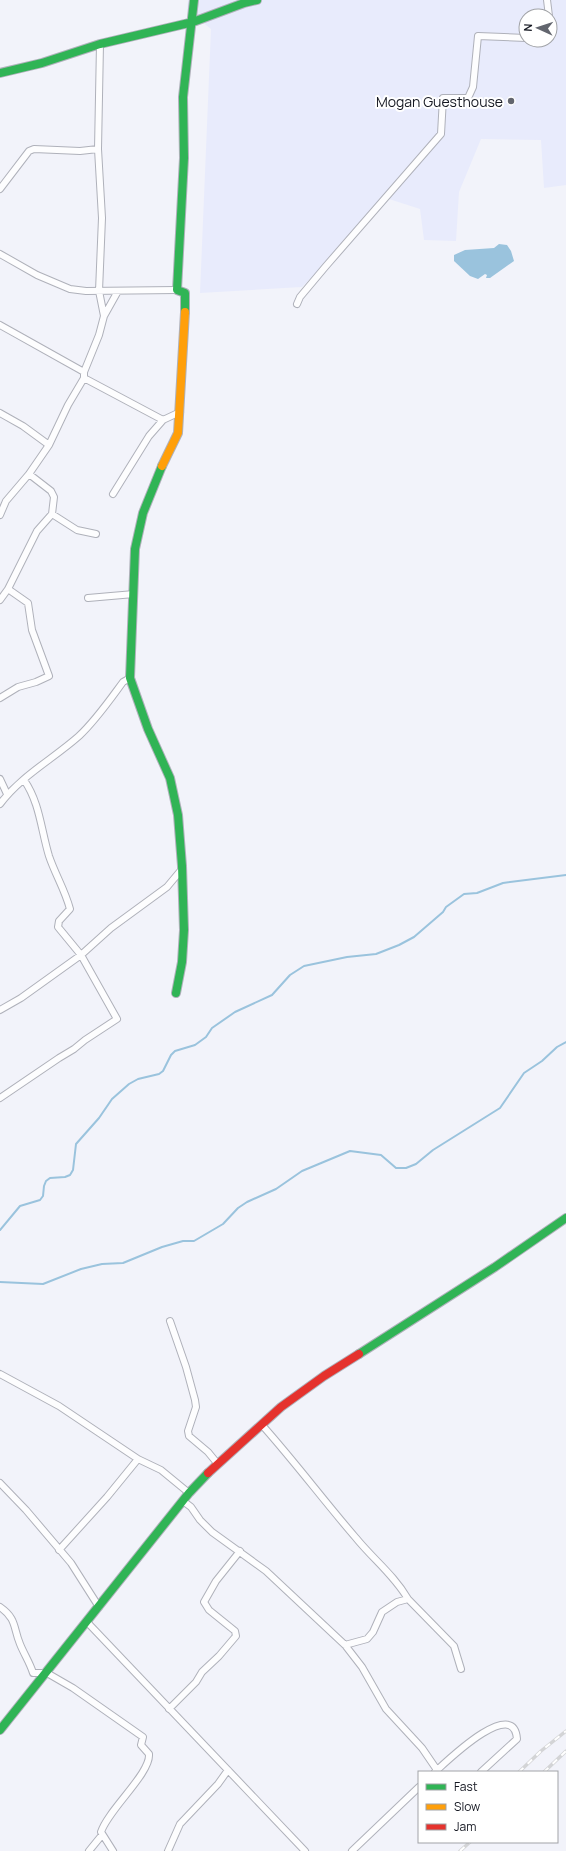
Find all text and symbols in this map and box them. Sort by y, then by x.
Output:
north arrow [518,8,558,48]
text: N [520,23,535,32]
place label: Mogan Guesthouse [376,92,503,111]
marker: Mogan Guesthouse [506,96,516,106]
legend [418,1771,558,1843]
text: Fast [454,1778,478,1795]
text: Slow [454,1798,480,1815]
text: Jam [454,1818,476,1835]

